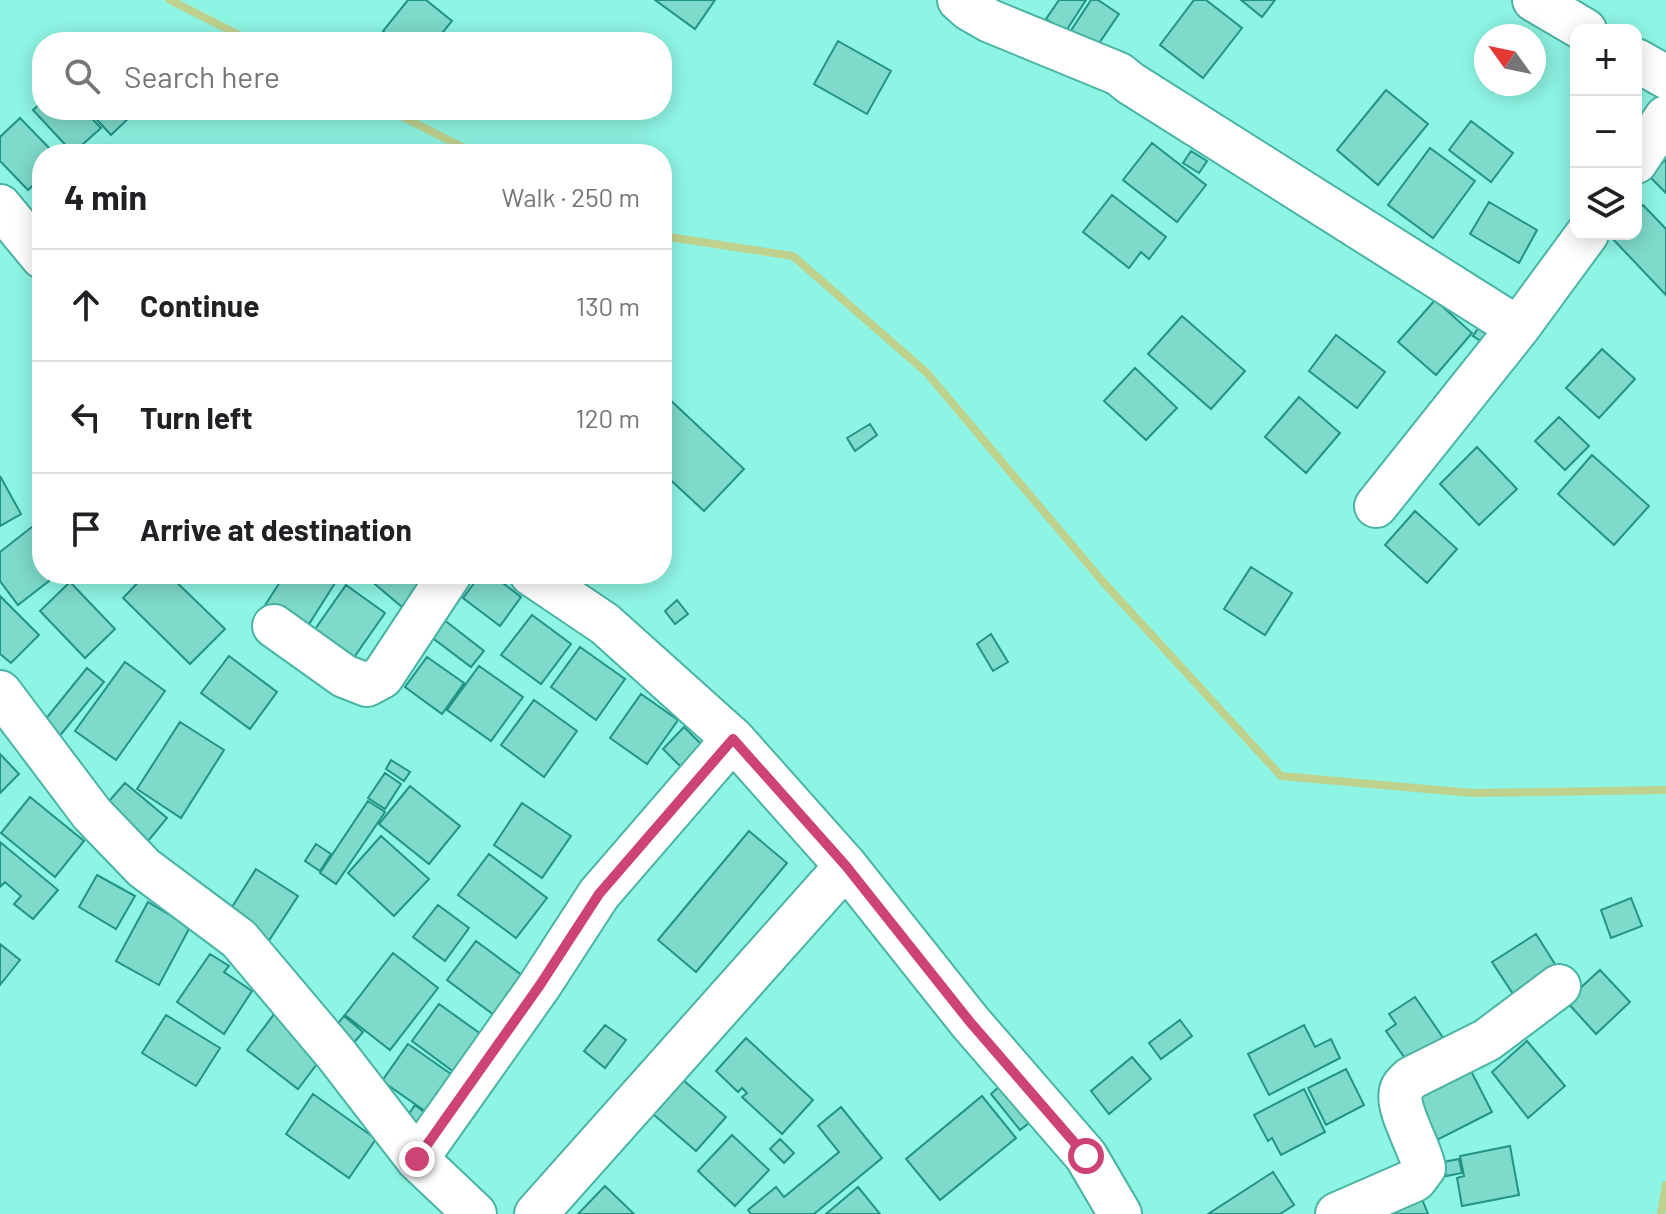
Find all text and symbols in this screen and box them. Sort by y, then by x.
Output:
north arrow [1474,24,1546,96]
map controls [1570,24,1642,240]
button: + [1570,24,1642,96]
search box [32,32,672,120]
icon: search [60,54,104,98]
text: Search here [124,58,280,94]
button: − [1570,96,1642,168]
button: layers [1570,168,1642,240]
text: 4 min [64,176,147,217]
text: Walk · 250 m [502,181,640,212]
icon: ahead [64,283,108,327]
text: Continue [140,287,260,323]
text: 130 m [576,290,640,321]
icon: left [64,395,108,439]
text: Turn left [140,399,253,435]
text: 120 m [576,402,640,433]
icon: arrive [64,507,108,551]
text: Arrive at destination [140,511,412,547]
route start [1068,1138,1104,1174]
route end [399,1141,435,1177]

